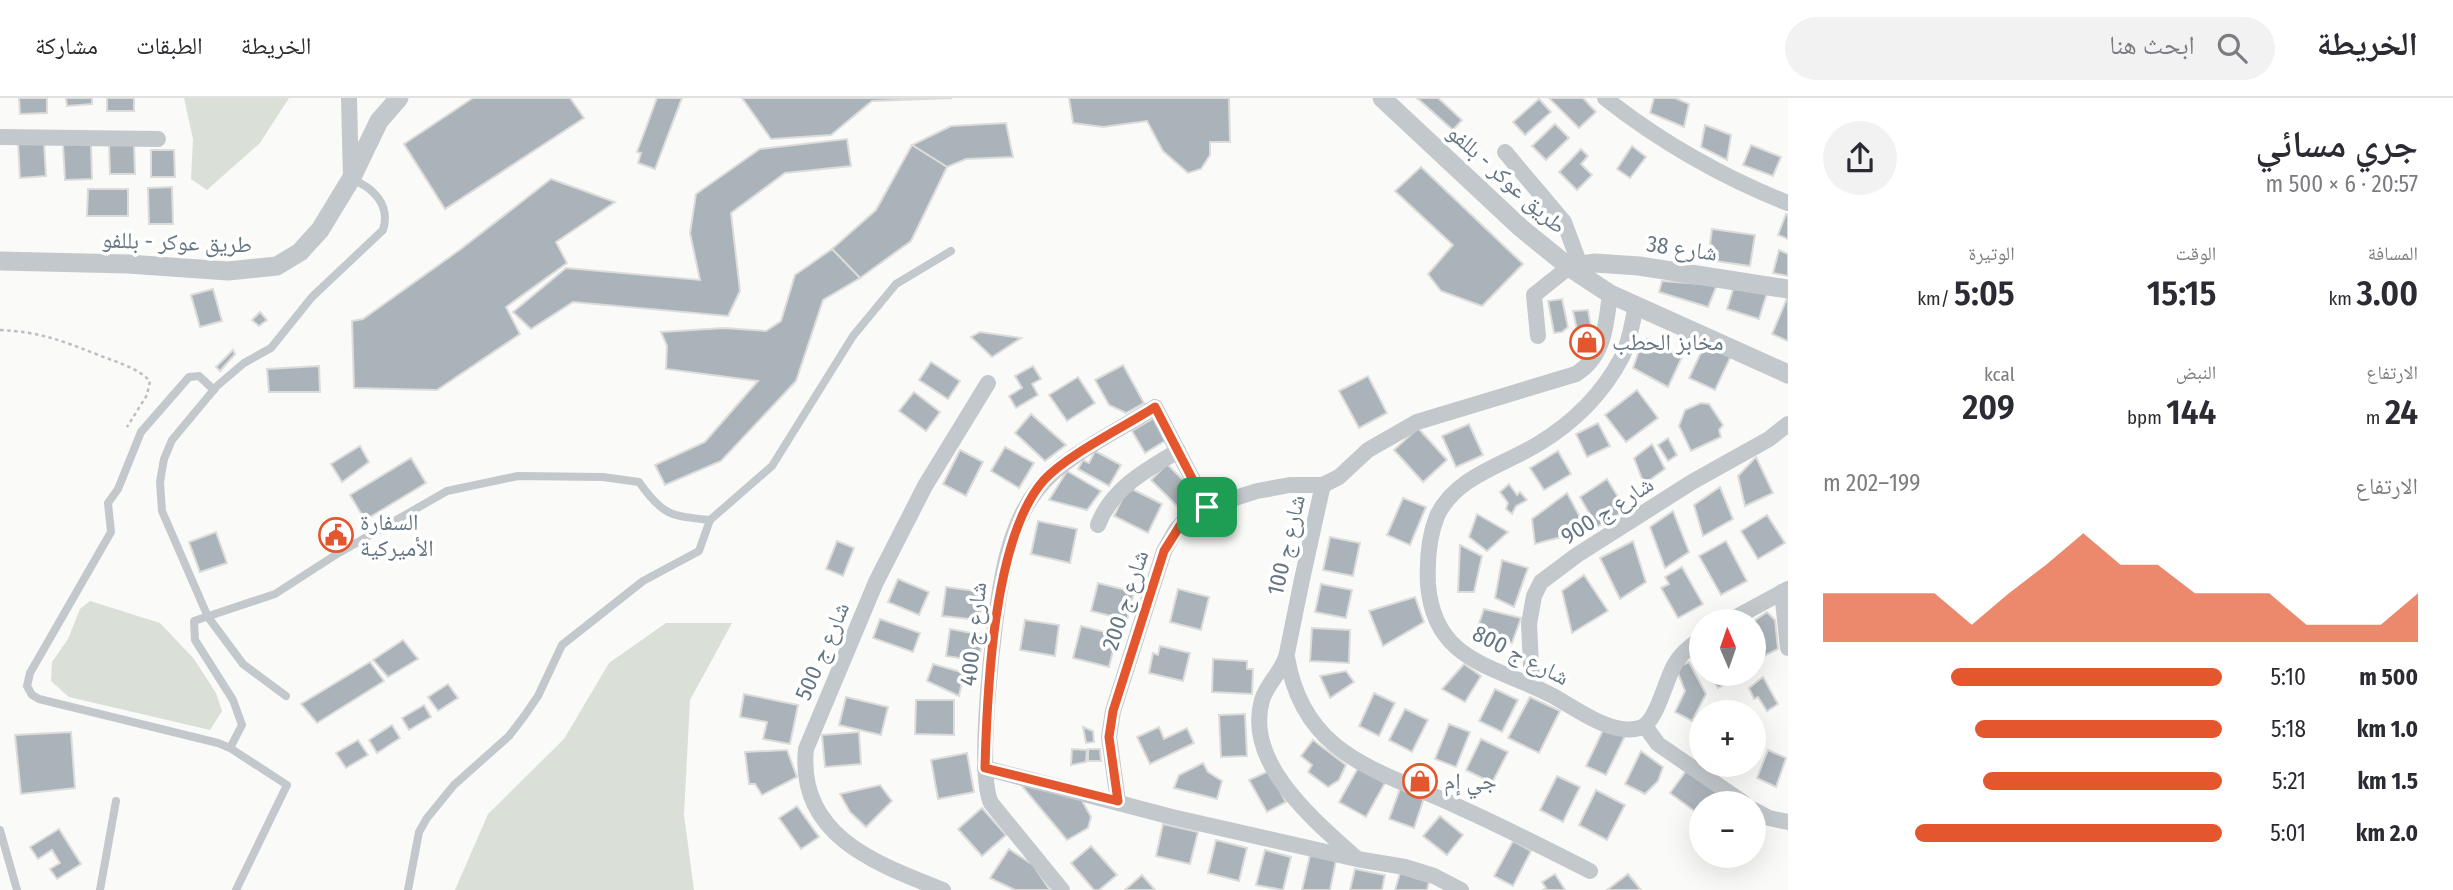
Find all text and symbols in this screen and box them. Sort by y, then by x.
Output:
search box [1785,17,2275,80]
text: الخريطة [2317,24,2418,64]
icon: search [2213,29,2251,67]
text: ابحث هنا [2109,30,2195,61]
text: مشاركة [35,32,98,60]
text: الطبقات [136,32,203,60]
text: الخريطة [241,32,311,60]
street label: طريق عوكر - بللفو [1442,118,1572,240]
button: share [1823,121,1897,195]
text: جري مسائي [2255,121,2418,167]
text: 20:57 · 6 × 500 m [2266,170,2418,198]
street label: طريق عوكر - بللفو [101,225,253,259]
street label: شارع 38 [1645,229,1719,268]
text: الوتيرة [1968,242,2015,265]
text: الوقت [2175,242,2216,265]
text: المسافة [2368,242,2418,265]
text: 5:05 [1954,272,2015,314]
text: 15:15 [2147,272,2216,314]
text: 3.00 [2356,272,2418,314]
text: /km [1917,287,1954,310]
text: km [2328,287,2356,310]
shop icon: مخابز الحطب [1568,323,1606,361]
place label: مخابز الحطب [1612,328,1724,356]
text: النبض [2176,361,2216,384]
text: الارتفاع [2366,361,2418,384]
text: kcal [1984,363,2015,386]
text: 209 [1962,386,2015,428]
text: 144 [2166,391,2216,433]
text: 24 [2385,391,2418,433]
text: bpm [2127,406,2166,429]
text: m [2366,406,2385,429]
text: 199–202 m [1823,469,1920,497]
street label: شارع ج 900 [1556,470,1659,551]
text: الارتفاع [2355,472,2418,500]
pin [1177,477,1237,537]
icon: arrive [1188,488,1226,526]
street label: شارع ج 100 [1261,492,1312,598]
place label: السفارة الأميركية [360,508,434,562]
public building icon: السفارة الأميركية [317,516,355,554]
street label: شارع ج 200 [1096,547,1155,654]
street label: شارع ج 400 [954,581,993,687]
street label: شارع ج 500 [789,598,856,705]
north arrow [1689,609,1766,686]
map controls [1689,609,1766,868]
street label: شارع ج 800 [1468,619,1574,692]
text: 5:10 [2271,663,2306,691]
text: 500 m [2359,663,2418,691]
button: + [1689,700,1766,777]
text: 5:18 [2271,715,2306,743]
text: 1.0 km [2357,715,2418,743]
shop icon: جي إم [1401,762,1439,800]
place label: جي إم [1444,767,1497,800]
text: 5:21 [2272,767,2306,795]
text: 1.5 km [2357,767,2418,795]
button: − [1689,791,1766,868]
text: 5:01 [2270,819,2306,847]
text: 2.0 km [2356,819,2418,847]

